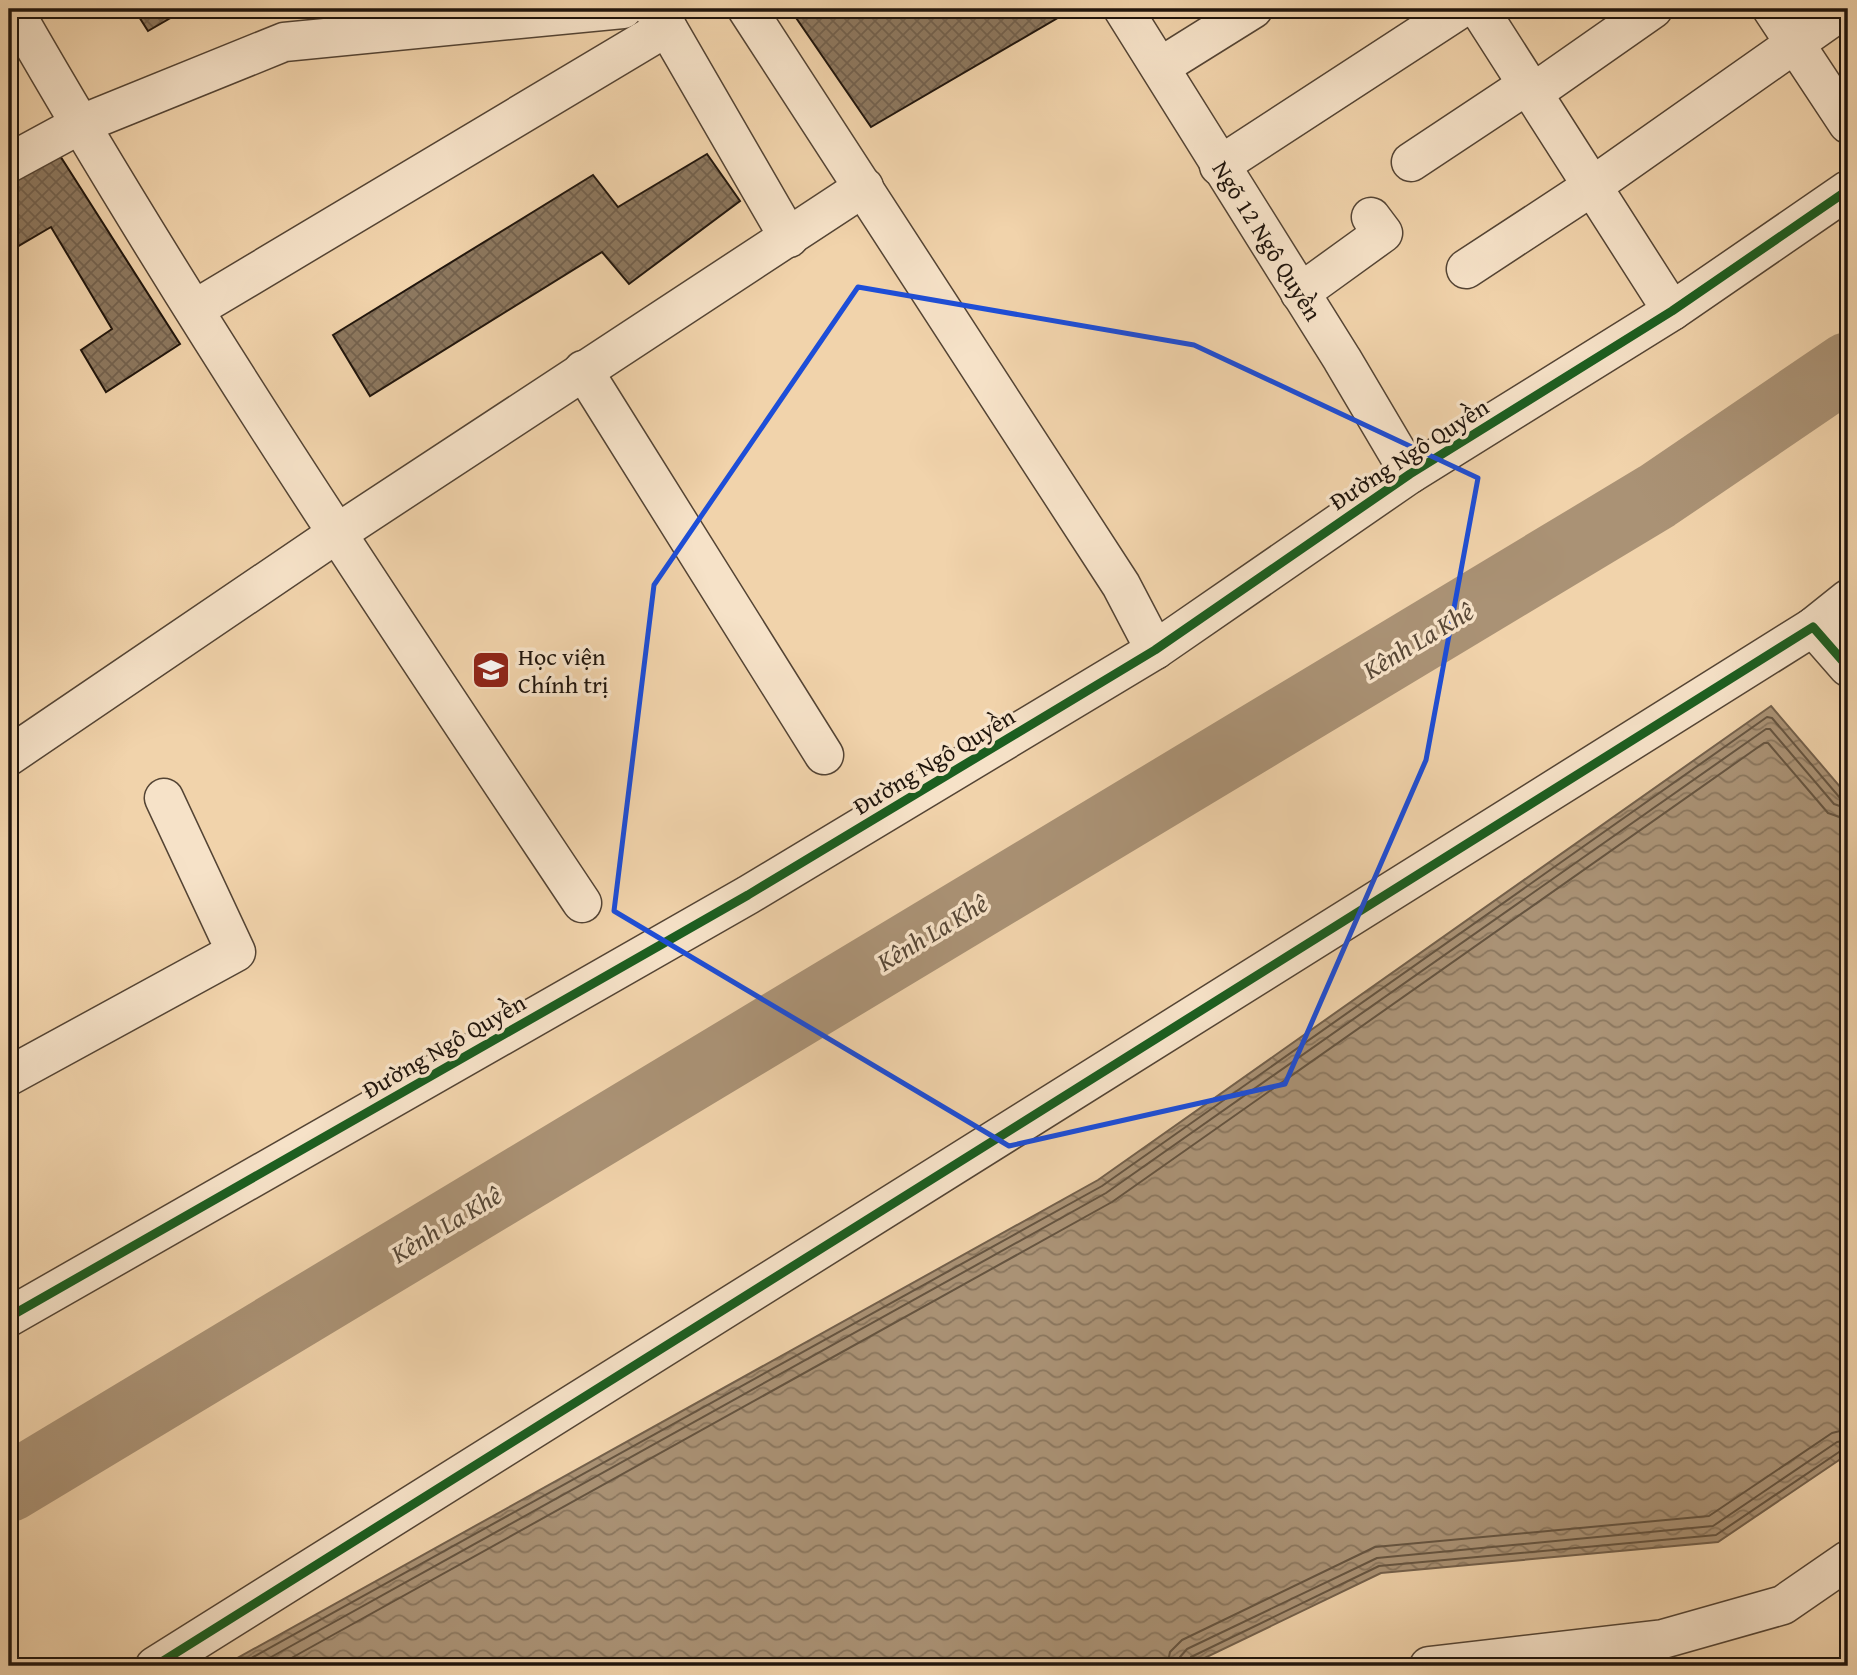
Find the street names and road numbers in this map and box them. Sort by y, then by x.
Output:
street label: Ngõ 12 Ngô Quyền [1204,154,1331,328]
street label: Đường Ngô Quyền [1323,389,1496,519]
street label: Đường Ngô Quyền [846,699,1022,823]
street label: Đường Ngô Quyền [356,985,533,1107]

